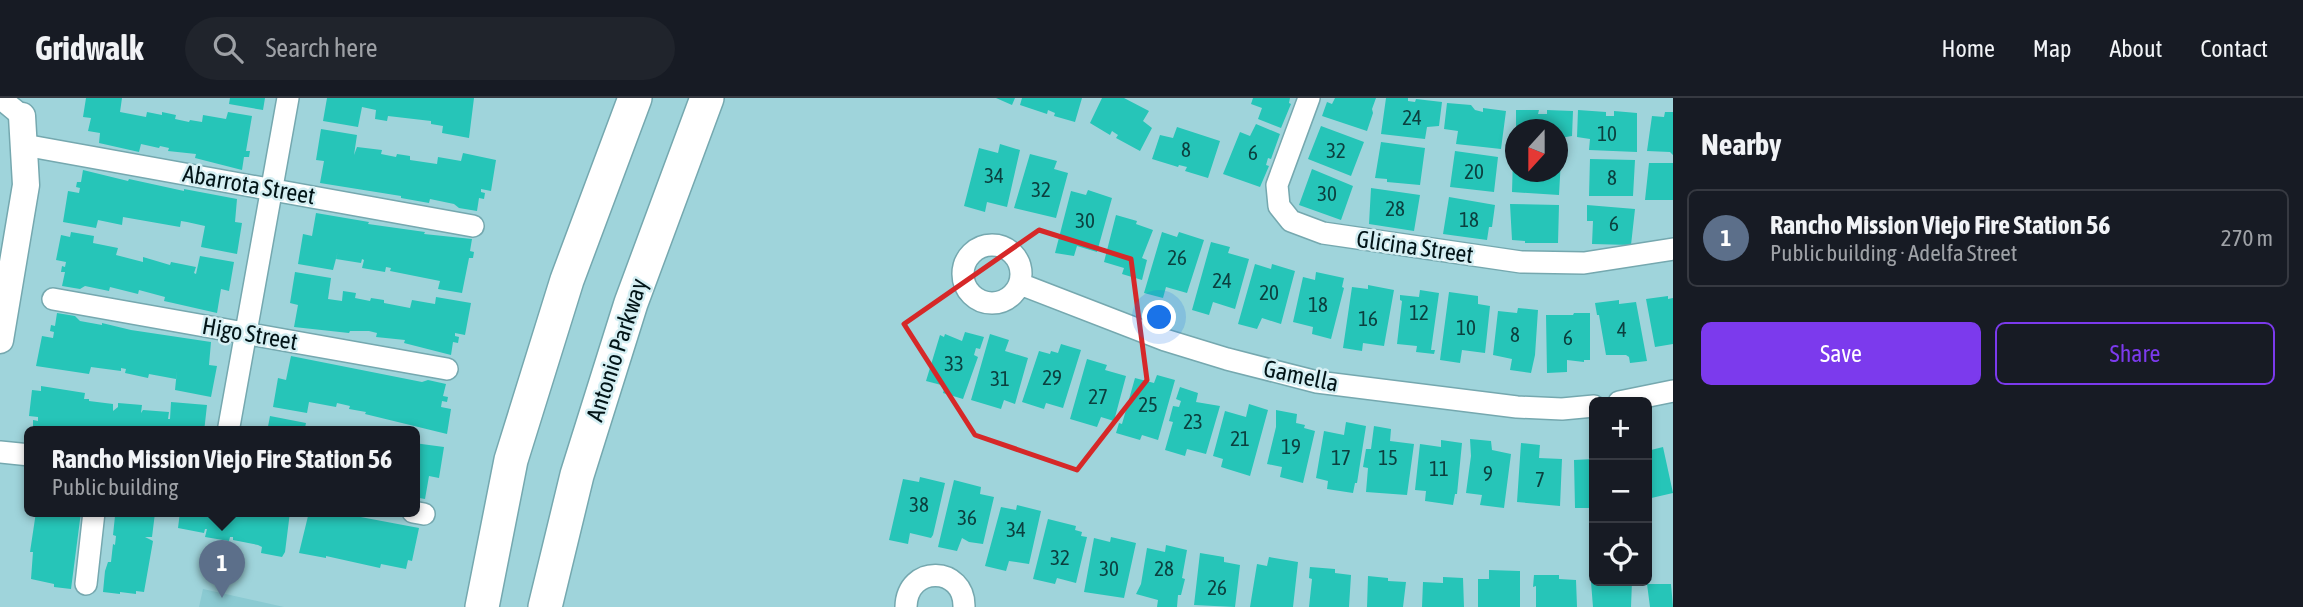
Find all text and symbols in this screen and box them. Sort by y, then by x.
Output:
search box [185,17,675,80]
text: Gridwalk [35,29,143,67]
icon: search [209,29,247,67]
text: Search here [265,33,378,63]
text: Home [1941,35,1995,62]
text: Map [2033,35,2071,62]
text: About [2109,35,2162,62]
text: Contact [2200,35,2268,62]
house number: 24 [1402,105,1422,129]
north arrow [1505,119,1568,182]
house number: 10 [1597,121,1617,145]
text: Nearby [1701,127,1781,161]
house number: 8 [1181,137,1191,161]
house number: 32 [1326,138,1346,162]
house number: 6 [1248,140,1258,164]
house number: 20 [1464,159,1484,183]
street label: Abarrota Street [181,160,317,209]
house number: 34 [984,163,1004,187]
house number: 8 [1607,165,1617,189]
house number: 32 [1031,177,1051,201]
house number: 30 [1317,181,1337,205]
house number: 28 [1385,196,1405,220]
house number: 18 [1459,207,1479,231]
house number: 30 [1075,208,1095,232]
text: Rancho Mission Viejo Fire Station 56 [1770,210,2110,240]
house number: 6 [1609,211,1619,235]
street label: Glicina Street [1355,225,1475,268]
text: 1 [1721,225,1731,251]
text: 270 m [2221,225,2273,251]
text: Public building · Adelfa Street [1770,240,2017,266]
house number: 26 [1167,245,1187,269]
house number: 24 [1212,268,1232,292]
street label: Antonio Parkway [581,275,652,425]
house number: 20 [1259,280,1279,304]
house number: 18 [1308,292,1328,316]
your location [1142,300,1176,334]
house number: 12 [1409,300,1429,324]
house number: 16 [1358,306,1378,330]
street label: Higo Street [200,312,300,355]
house number: 10 [1456,315,1476,339]
house number: 4 [1617,317,1627,341]
house number: 8 [1510,322,1520,346]
button: Save [1701,322,1981,385]
button: Share [1995,322,2275,385]
house number: 6 [1563,325,1573,349]
house number: 33 [944,351,964,375]
street label: Gamella [1261,354,1341,397]
house number: 29 [1042,365,1062,389]
house number: 31 [990,366,1010,390]
house number: 27 [1088,384,1108,408]
house number: 25 [1138,392,1158,416]
map controls [1589,397,1652,586]
button: + [1589,397,1652,460]
house number: 23 [1183,409,1203,433]
popup [24,426,420,517]
house number: 21 [1230,426,1250,450]
house number: 19 [1281,434,1301,458]
text: Rancho Mission Viejo Fire Station 56 [52,444,392,474]
house number: 17 [1331,445,1351,469]
house number: 15 [1378,445,1398,469]
house number: 11 [1429,456,1449,480]
button: − [1589,460,1652,523]
house number: 9 [1483,461,1493,485]
house number: 7 [1535,467,1545,491]
text: Public building [52,474,179,500]
house number: 38 [909,492,929,516]
house number: 36 [957,505,977,529]
house number: 34 [1006,517,1026,541]
button: locate [1589,523,1652,586]
pin: 1 [199,540,245,598]
house number: 32 [1050,545,1070,569]
house number: 30 [1099,556,1119,580]
house number: 28 [1154,556,1174,580]
house number: 26 [1207,575,1227,599]

